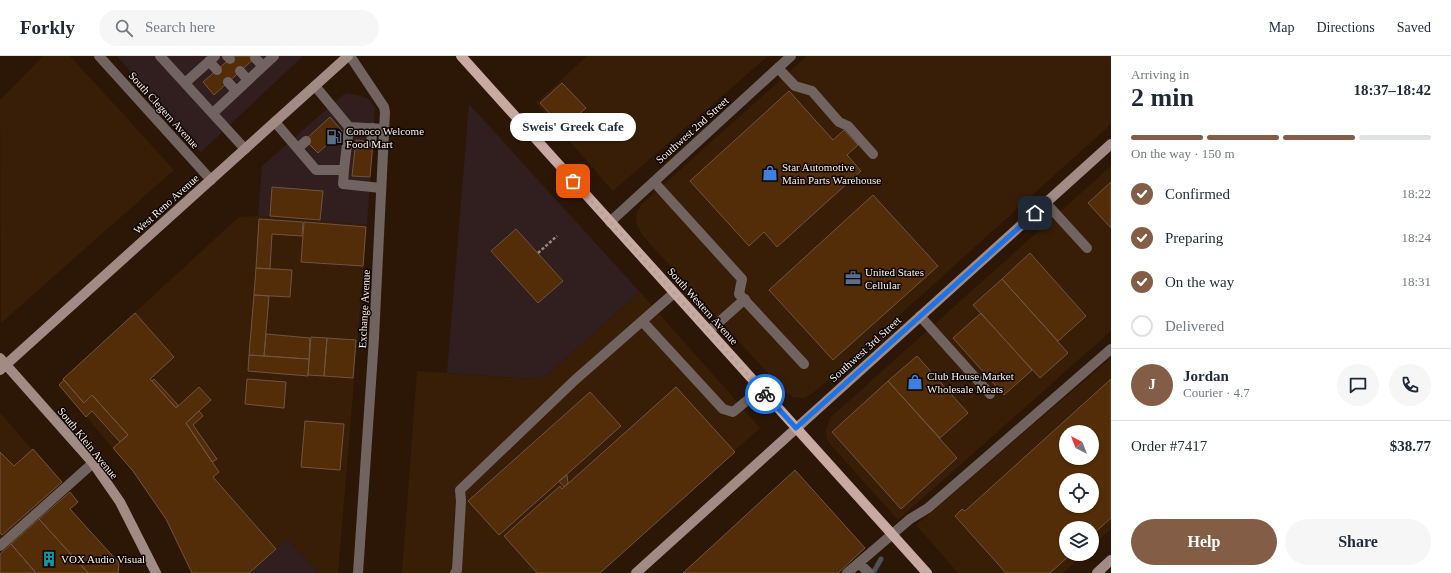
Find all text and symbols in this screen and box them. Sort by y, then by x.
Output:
search box [99,10,379,46]
text: Forkly [20,17,75,38]
icon: search [113,17,135,39]
text: Search here [145,19,215,35]
text: Map [1269,20,1294,35]
text: Directions [1316,20,1375,35]
text: Saved [1397,20,1431,35]
text: Arriving in [1131,67,1189,82]
street label: South Clegern Avenue [126,69,202,151]
text: 18:37–18:42 [1354,82,1431,98]
text: 2 min [1131,83,1194,112]
street label: Southwest 2nd Street [653,94,731,166]
callout: Sweis' Greek Cafe [510,113,636,141]
text: Sweis' Greek Cafe [522,119,624,134]
place label: Conoco Welcome Food Mart [346,125,424,150]
fuel station icon: Conoco Welcome Food Mart [325,128,343,146]
text: On the way · 150 m [1131,146,1235,161]
place label: Star Automotive Main Parts Warehouse [782,161,881,186]
pin [556,164,590,198]
shop icon: Star Automotive Main Parts Warehouse [761,164,779,182]
icon: bag [562,170,584,192]
street label: West Reno Avenue [131,172,201,236]
icon: check [1131,183,1153,205]
text: Confirmed [1165,186,1230,202]
text: 18:22 [1401,186,1431,201]
pin [1018,196,1052,230]
icon: home [1024,202,1046,224]
icon: check [1131,227,1153,249]
text: Preparing [1165,230,1223,246]
text: 18:24 [1401,230,1431,245]
street label: South Western Avenue [665,265,741,347]
place label: United States Cellular [865,266,924,291]
street label: Exchange Avenue [356,269,372,349]
office icon: United States Cellular [844,269,862,287]
icon: check [1131,271,1153,293]
text: On the way [1165,274,1234,290]
text: 18:31 [1401,274,1431,289]
street label: Southwest 3rd Street [827,314,903,384]
text: Delivered [1165,318,1224,334]
button: chat [1337,364,1379,406]
button: phone [1389,364,1431,406]
text: Jordan [1183,368,1229,384]
place label: Club House Market Wholesale Meats [927,370,1014,395]
shop icon: Club House Market Wholesale Meats [906,373,924,391]
courier [745,374,785,414]
text: J [1148,376,1156,392]
icon: bike [754,383,776,405]
text: Courier · 4.7 [1183,385,1250,400]
street label: South Klein Avenue [56,405,121,481]
north arrow [1059,425,1099,465]
map controls [1059,425,1099,561]
text: Order #7417 [1131,438,1207,454]
text: $38.77 [1390,438,1431,454]
button: locate [1059,473,1099,513]
button: Help [1131,519,1277,565]
button: Share [1285,519,1431,565]
button: layers [1059,521,1099,561]
building icon: VOX Audio Visual [40,550,58,568]
place label: VOX Audio Visual [61,553,145,565]

